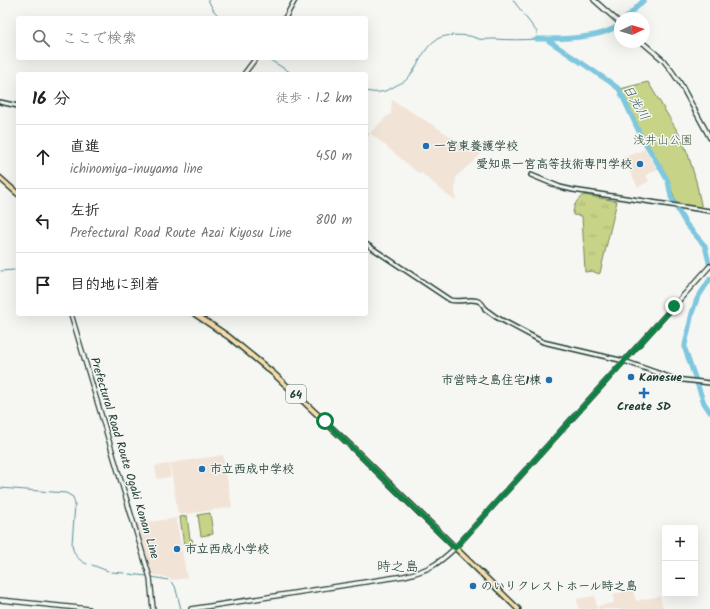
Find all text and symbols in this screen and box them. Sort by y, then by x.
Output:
north arrow [614,12,650,48]
search box [16,16,368,60]
icon: search [30,27,52,49]
text: ここで検索 [62,27,137,51]
water label: 日光川 [617,81,655,125]
text: 16 分 [32,86,70,113]
text: 徒歩 · 1.2 km [276,88,352,109]
park label: 浅井山公園 [633,131,693,150]
text: 直進 [70,135,100,159]
place label: 一宮東養護学校 [434,137,518,156]
marker: 一宮東養護学校 [421,141,431,151]
icon: ahead [32,146,54,168]
text: 450 m [316,146,352,167]
place label: 愛知県一宮高等技術専門学校 [476,155,632,174]
text: ichinomiya-inuyama line [70,159,203,180]
marker: 愛知県一宮高等技術専門学校 [635,159,645,169]
text: 左折 [70,199,100,223]
icon: left [32,210,54,232]
text: 800 m [316,210,352,231]
text: Prefectural Road Route Azai Kiyosu Line [70,223,292,244]
text: 目的地に到着 [70,273,160,297]
icon: arrive [32,274,54,296]
route end [665,297,683,315]
street label: Prefectural Road Route Ogaki Konan Line [85,355,164,562]
place label: Kanesue [639,368,682,387]
place label: 市営時之島住宅1棟 [441,371,541,390]
marker: Kanesue [626,372,636,382]
marker: 市営時之島住宅1棟 [544,375,554,385]
road number: 64 [286,385,306,403]
marker: Create SD [639,388,649,398]
place label: Create SD [617,397,671,416]
route start [316,412,334,430]
place label: 市立西成中学校 [210,460,294,479]
marker: 市立西成中学校 [197,464,207,474]
map controls [662,525,698,597]
button: + [662,525,698,561]
place label: 市立西成小学校 [185,540,269,559]
marker: 市立西成小学校 [172,544,182,554]
district label: 時之島 [377,556,419,578]
button: − [662,561,698,597]
place label: のいりクレストホール時之島 [481,577,637,596]
marker: のいりクレストホール時之島 [468,581,478,591]

